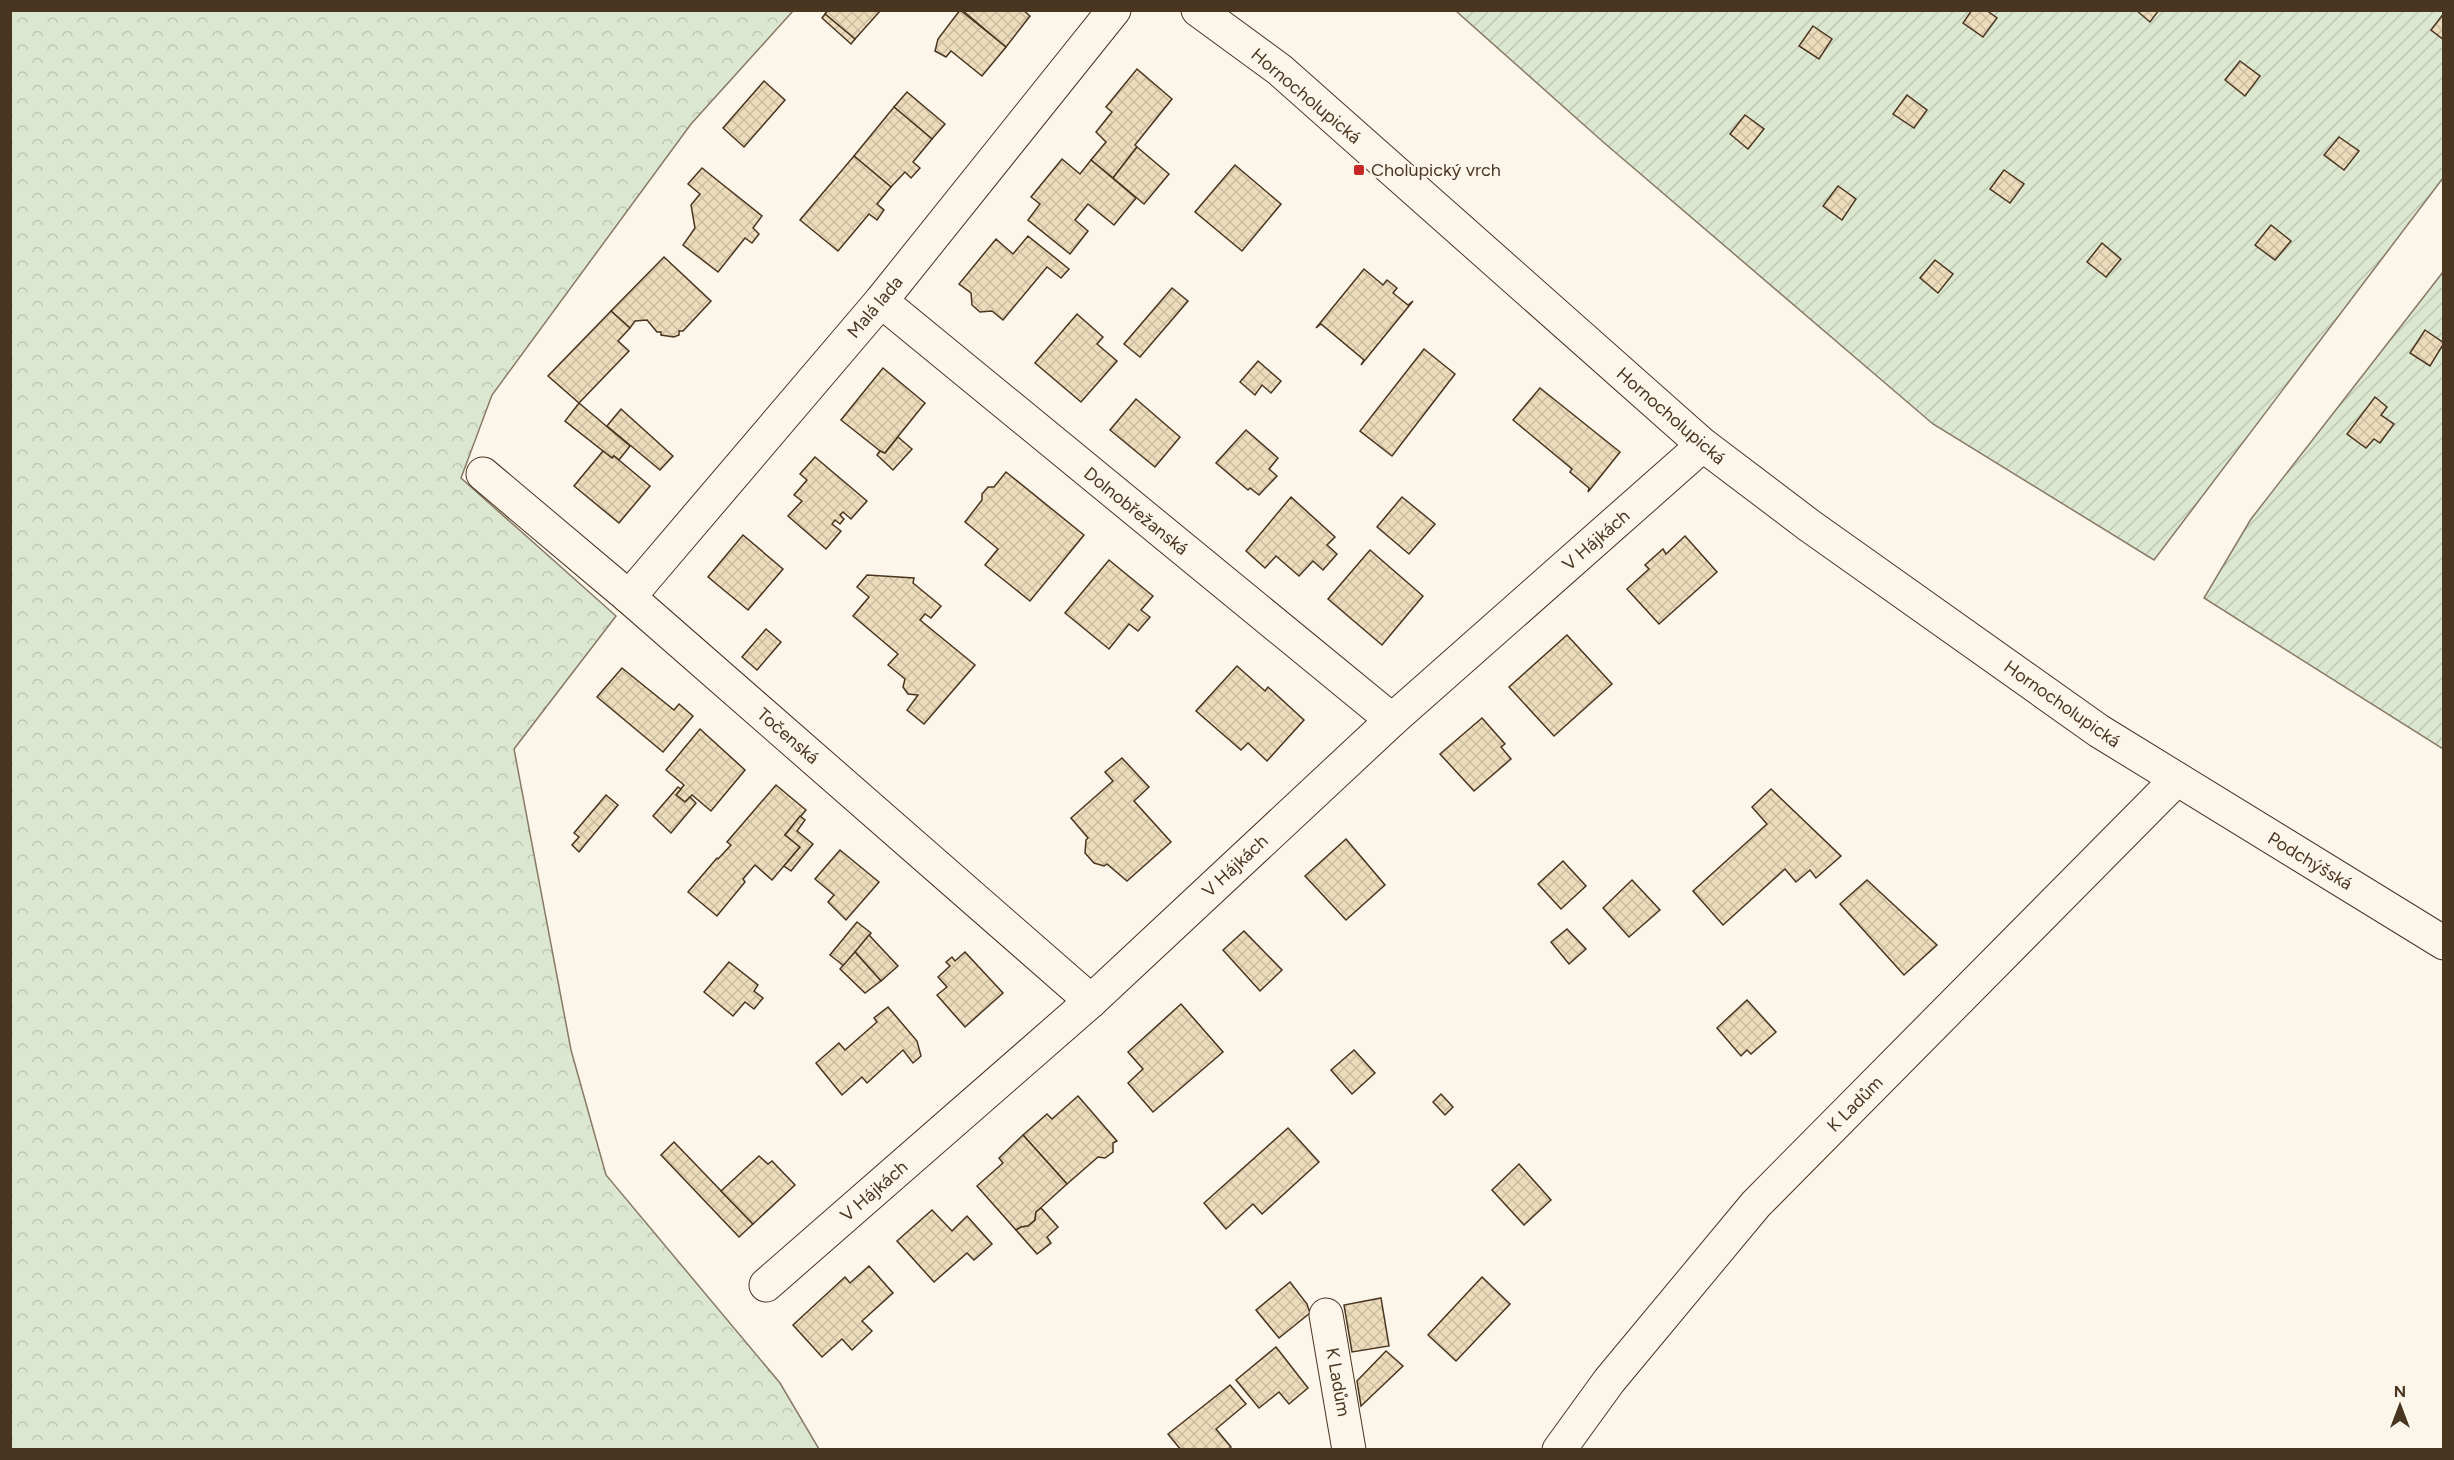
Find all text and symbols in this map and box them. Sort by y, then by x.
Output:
street label: Hornocholupická [1246,44,1366,148]
place label: Cholupický vrch [1371,159,1501,181]
marker: Cholupický vrch [1352,163,1366,177]
street label: Malá lada [843,271,907,343]
street label: Hornocholupická [1612,363,1730,469]
street label: Dolnobřežanská [1079,462,1193,560]
street label: V Hájkách [1558,505,1634,575]
street label: Hornocholupická [2000,656,2124,752]
street label: Točenská [752,703,824,769]
street label: Podchýšská [2264,827,2356,895]
street label: V Hájkách [1198,830,1272,902]
street label: K Ladům [1823,1072,1887,1136]
street label: V Hájkách [836,1156,912,1226]
street label: K Ladům [1321,1346,1355,1418]
north arrow [2370,1376,2430,1436]
text: N [2394,1382,2406,1401]

